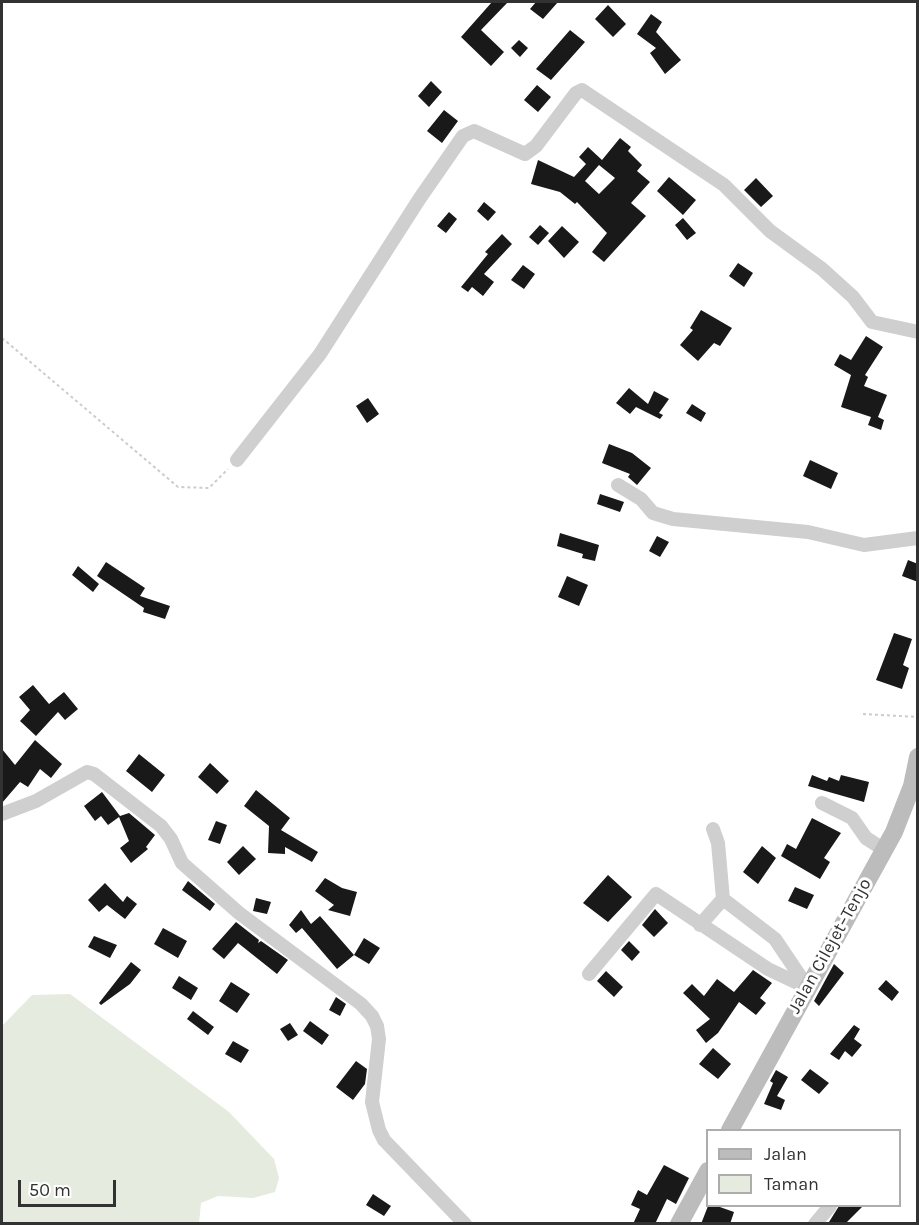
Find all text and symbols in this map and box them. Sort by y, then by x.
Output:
street label: Jalan Cilejet–Tenjo [784,875,876,1017]
legend [706,1129,901,1207]
text: Jalan [764,1143,807,1165]
scale bar [21,1168,118,1206]
text: Taman [764,1173,819,1195]
text: 50 m [29,1179,71,1201]

